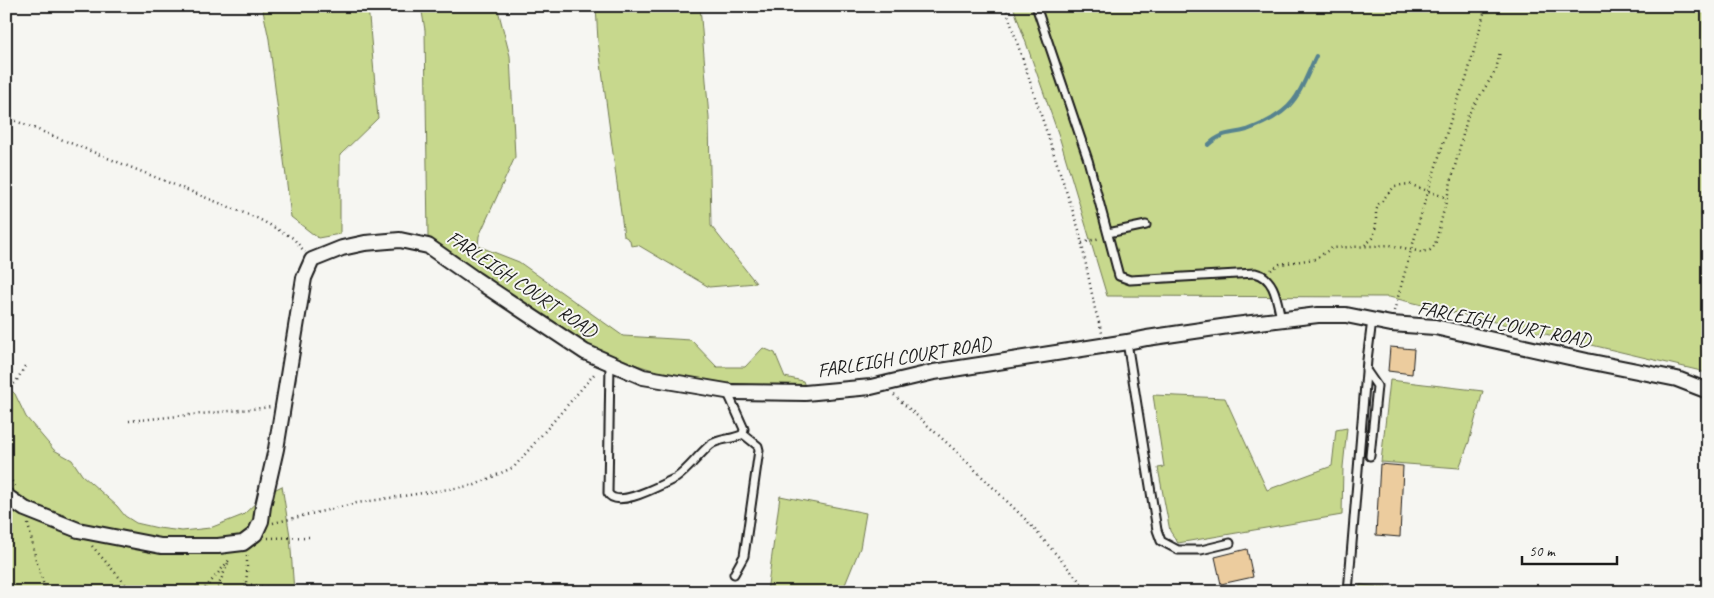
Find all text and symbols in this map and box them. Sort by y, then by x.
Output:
street label: FARLEIGH COURT ROAD [442,225,603,344]
street label: FARLEIGH COURT ROAD [1416,295,1594,353]
street label: FARLEIGH COURT ROAD [815,331,994,383]
scale bar [1522,533,1616,565]
text: 50 m [1529,542,1556,561]

